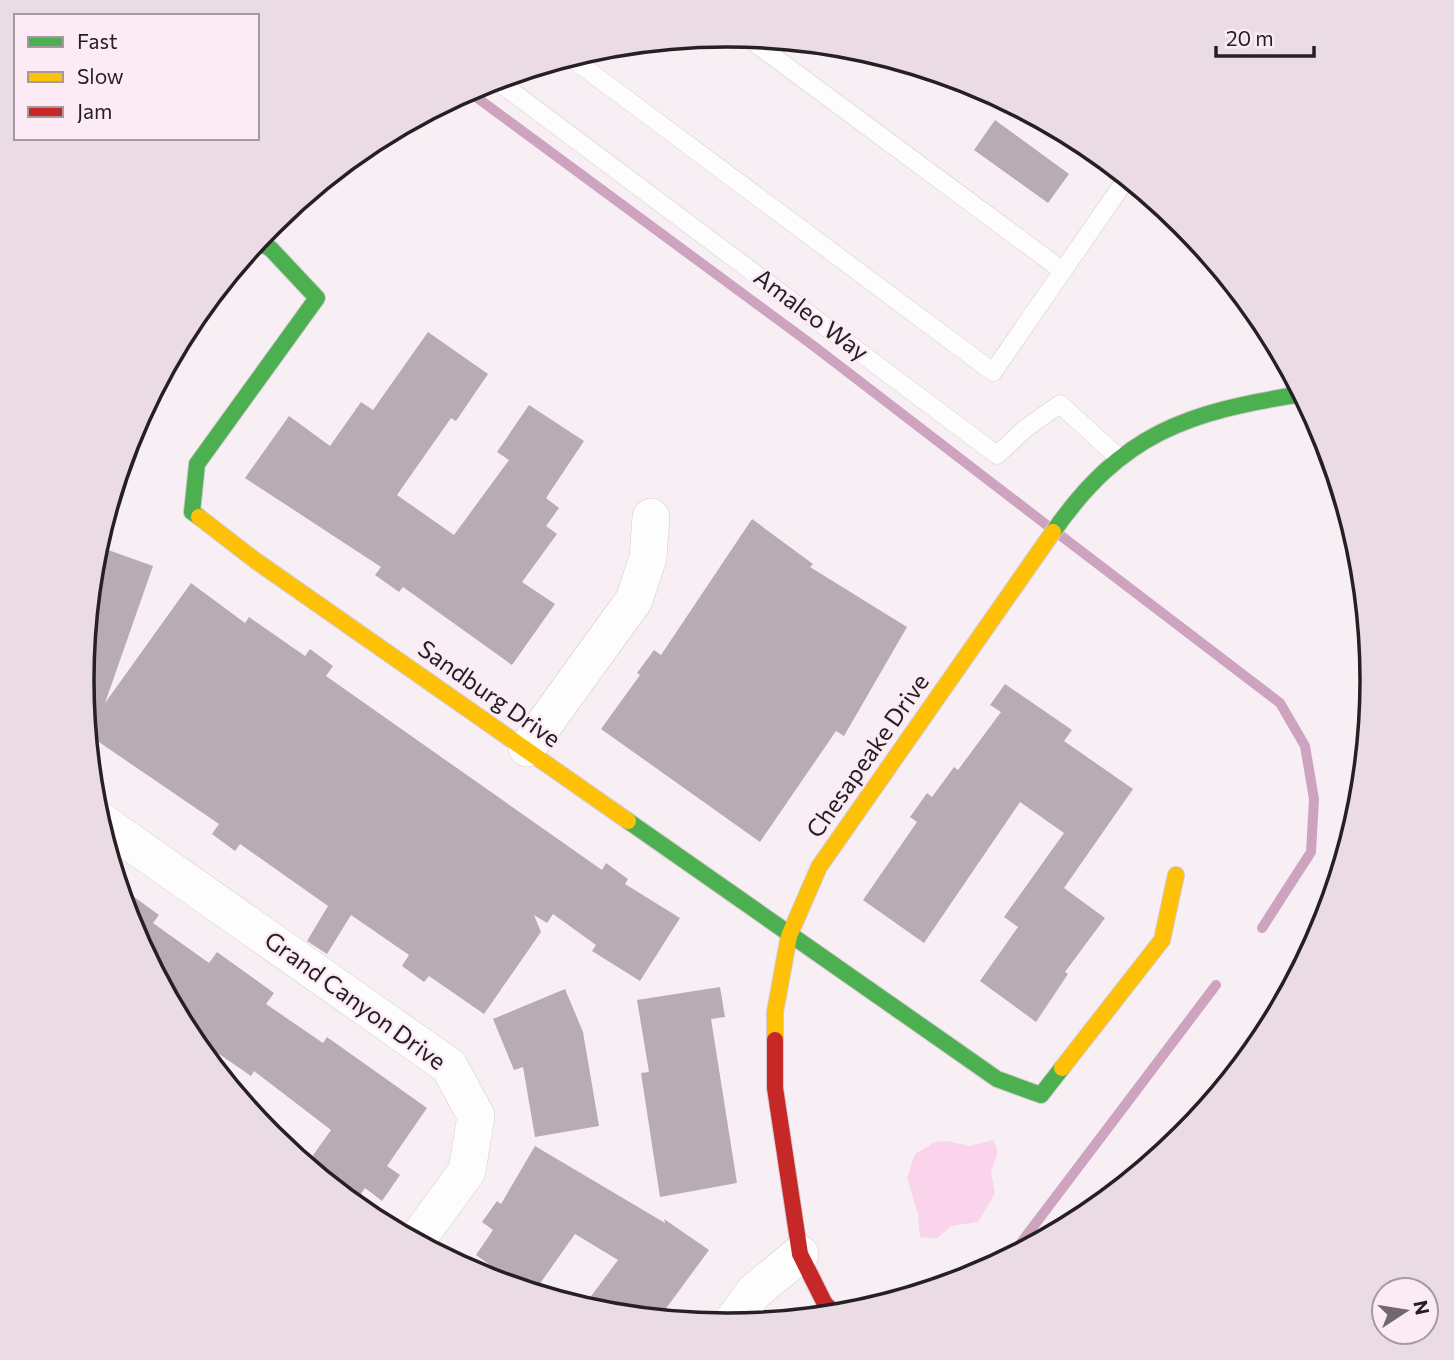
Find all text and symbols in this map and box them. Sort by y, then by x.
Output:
legend [14,14,259,140]
scale bar [1216,14,1314,58]
text: 20 m [1226,25,1274,50]
text: Fast [77,28,118,53]
text: Slow [77,63,124,88]
text: Jam [77,98,112,123]
street label: Amaleo Way [749,261,875,366]
street label: Sandburg Drive [413,633,567,753]
street label: Chesapeake Drive [799,668,934,843]
street label: Grand Canyon Drive [260,924,452,1075]
north arrow [1370,1276,1440,1346]
text: N [1409,1298,1435,1317]

